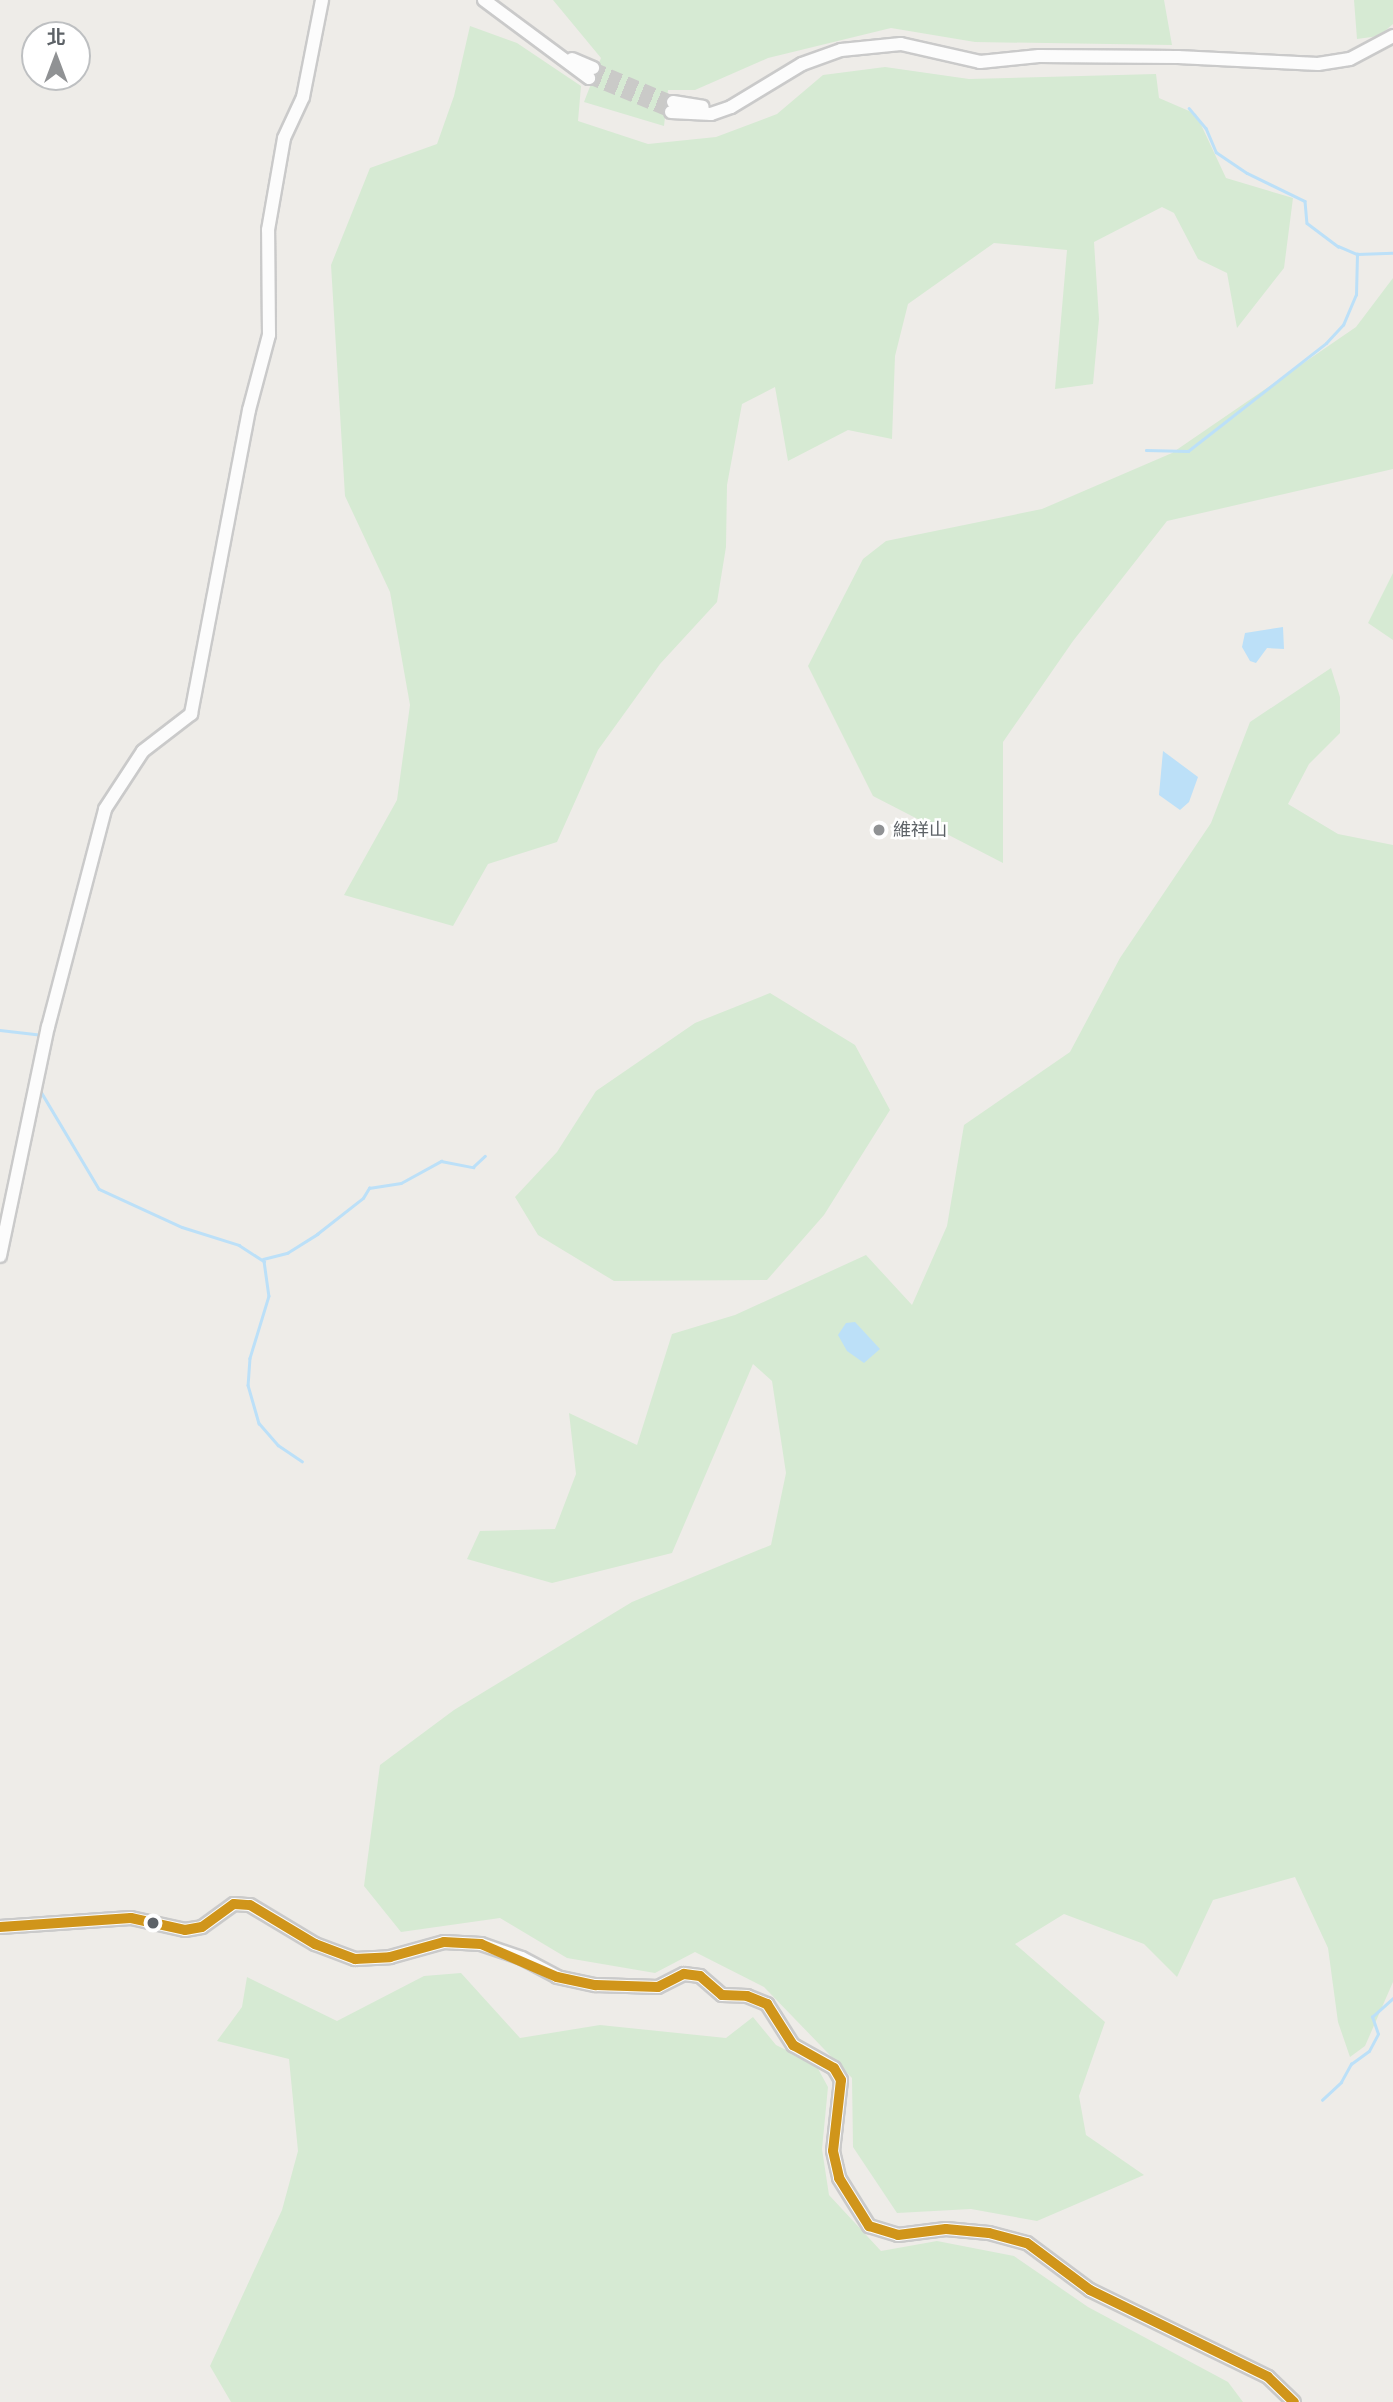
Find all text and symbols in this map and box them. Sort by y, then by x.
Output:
north arrow [21,21,91,91]
text: 北 [46,25,66,49]
place label: 維祥山 [893,819,947,841]
marker: 維祥山 [871,822,887,838]
unlabelled marker [146,1916,160,1930]

